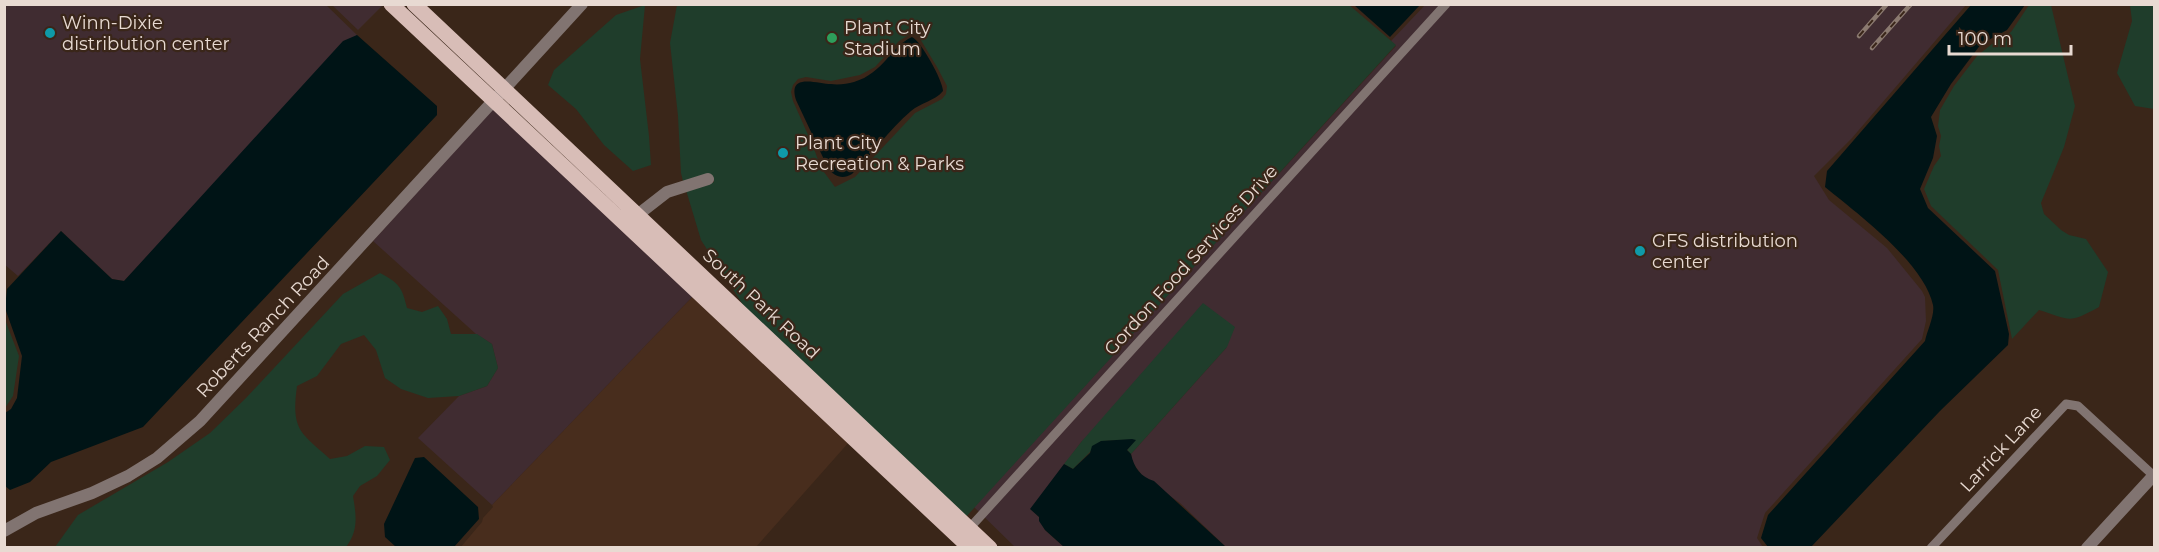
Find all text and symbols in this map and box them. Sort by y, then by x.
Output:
place label: Winn-Dixie distribution center [62,12,230,55]
place label: Plant City Stadium [844,17,931,60]
scale bar [1949,18,2070,56]
marker: Winn-Dixie distribution center [43,26,57,40]
text: 100 m [1958,28,2012,50]
marker: Plant City Stadium [825,31,839,45]
place label: Plant City Recreation & Parks [795,132,964,175]
marker: Plant City Recreation & Parks [776,146,790,160]
street label: Gordon Food Services Drive [1100,160,1282,360]
place label: GFS distribution center [1652,230,1798,273]
street label: South Park Road [698,244,824,364]
marker: GFS distribution center [1633,244,1647,258]
street label: Roberts Ranch Road [192,252,334,402]
street label: Larrick Lane [1955,401,2047,497]

